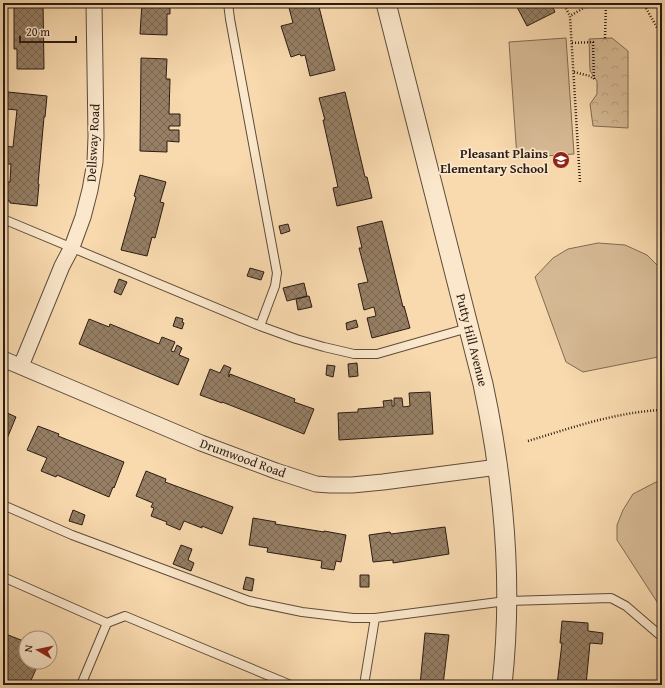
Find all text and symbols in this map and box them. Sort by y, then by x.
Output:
scale bar [20,18,76,44]
text: 20 m [26,23,50,40]
street label: Dellsway Road [81,103,105,183]
place label: Pleasant Plains Elementary School [440,144,548,178]
school or university icon: Pleasant Plains Elementary School [551,150,571,170]
street label: Putty Hill Avenue [451,292,493,388]
street label: Drumwood Road [197,434,289,482]
north arrow [18,630,58,670]
text: N [20,643,37,653]

